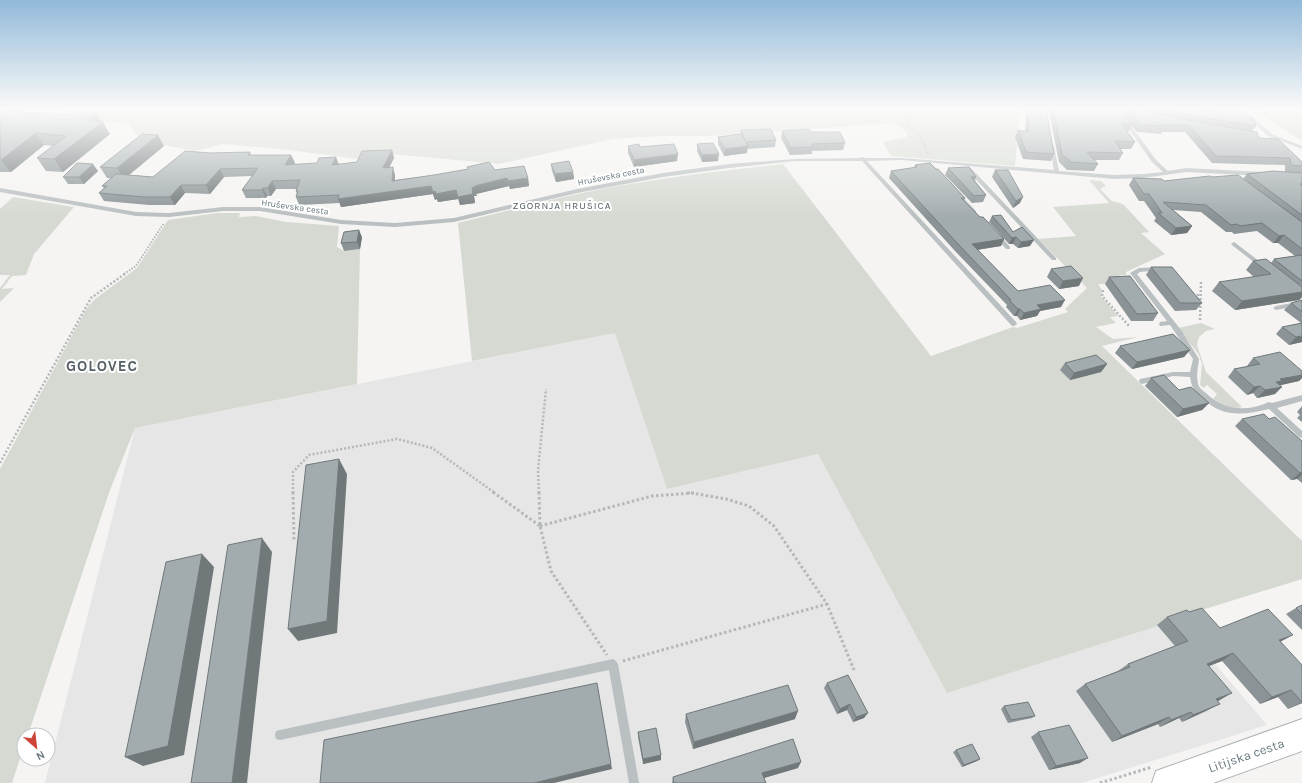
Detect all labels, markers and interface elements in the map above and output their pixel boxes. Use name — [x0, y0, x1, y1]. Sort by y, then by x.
street label: Hruševska cesta — [577, 165, 645, 187]
street label: Hruševska cesta — [261, 197, 329, 217]
district label: ZGORNJA HRUŠICA — [513, 199, 612, 212]
district label: GOLOVEC — [66, 357, 138, 375]
north arrow — [16, 727, 56, 767]
street label: Litijska cesta — [1206, 735, 1286, 775]
text: N — [34, 748, 47, 763]

